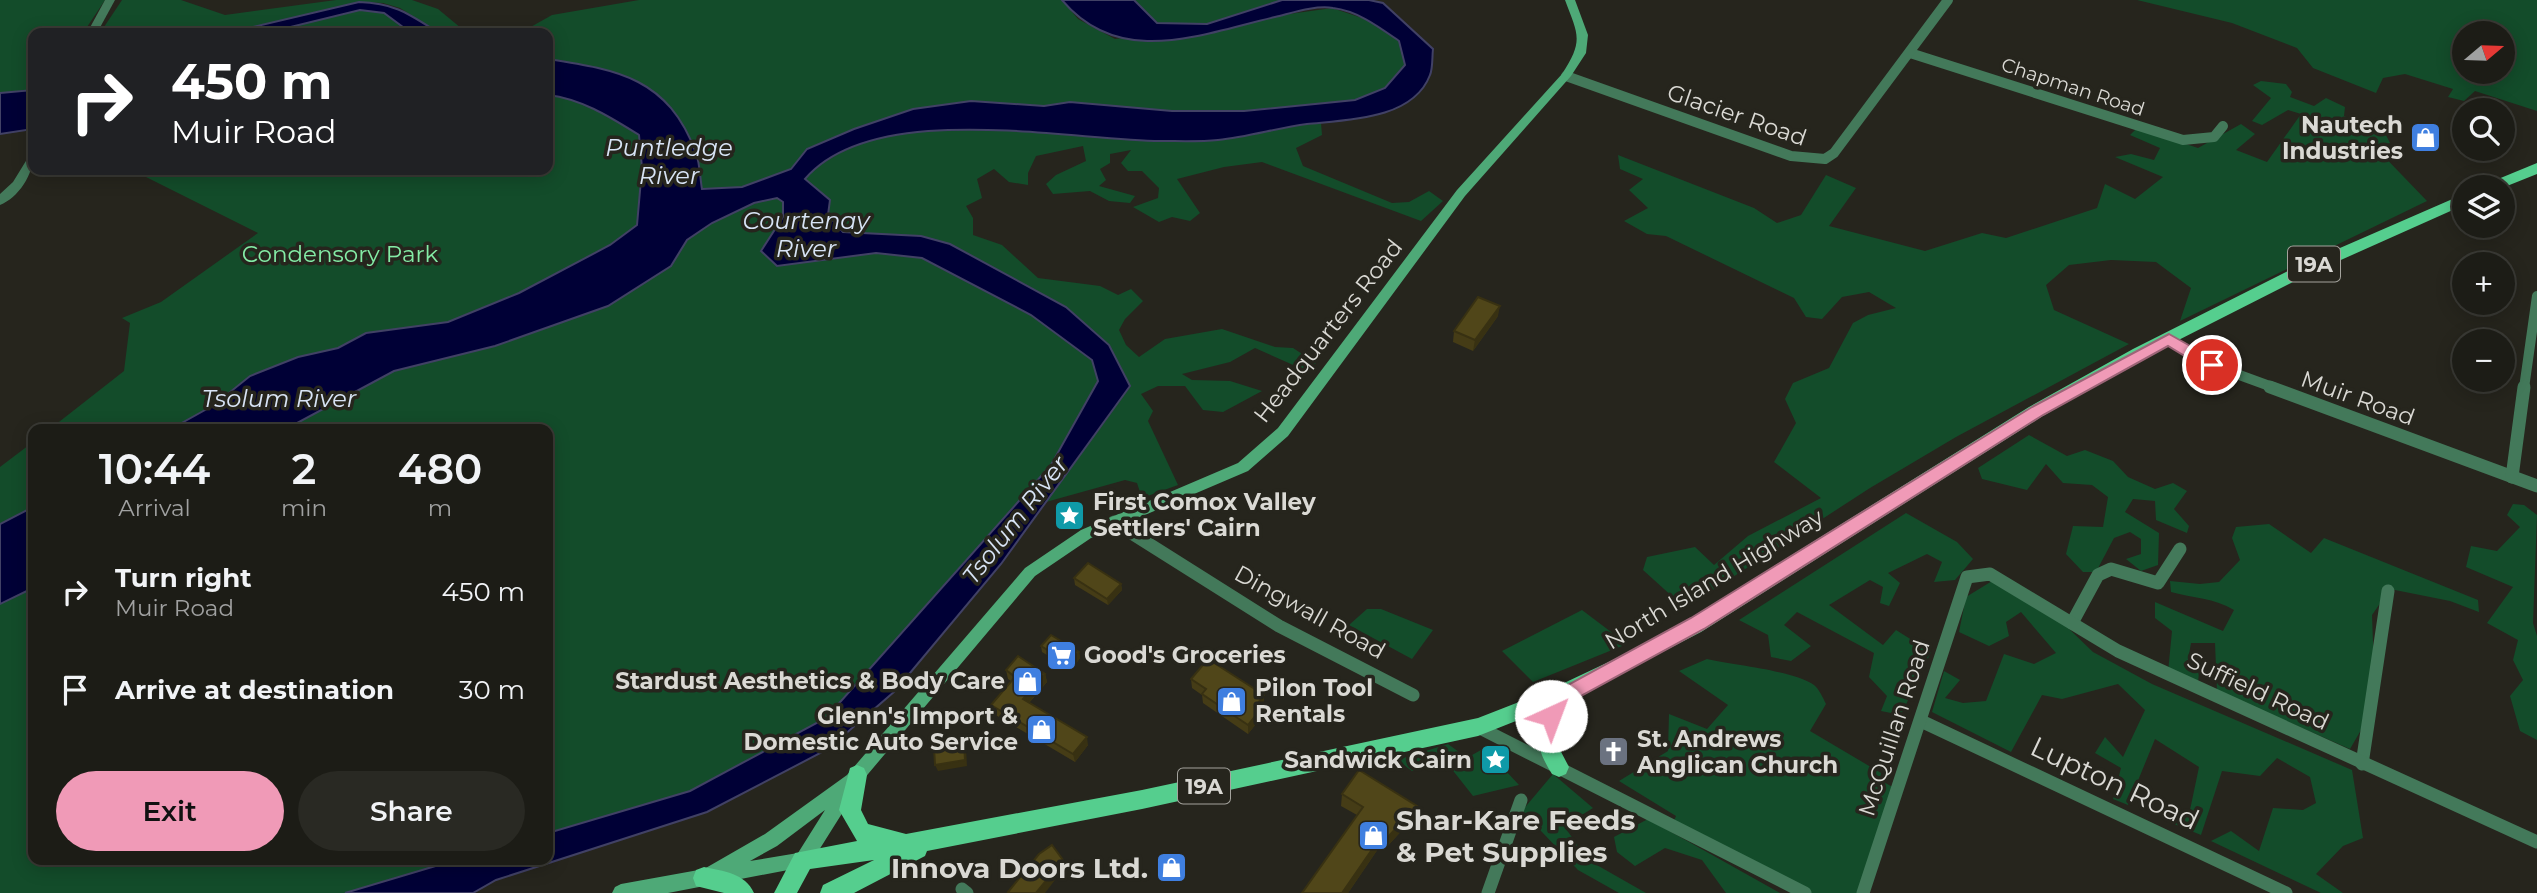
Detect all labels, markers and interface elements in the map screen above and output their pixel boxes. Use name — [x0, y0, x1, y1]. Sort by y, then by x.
north arrow — [2452, 21, 2515, 84]
map controls — [2452, 21, 2515, 392]
text: 450 m — [171, 52, 332, 111]
street label: Chapman Road — [1998, 53, 2148, 121]
icon: right — [56, 56, 147, 147]
street label: Glacier Road — [1664, 78, 1810, 152]
button: search — [2452, 98, 2515, 161]
place label: Nautech Industries — [2282, 111, 2403, 165]
text: Muir Road — [171, 112, 337, 151]
shop icon: Nautech Industries — [2409, 121, 2443, 155]
water label: Puntledge River — [605, 133, 733, 190]
button: layers — [2452, 175, 2515, 238]
water label: Courtenay River — [742, 206, 872, 263]
street label: Headquarters Road — [1248, 234, 1408, 428]
park label: Condensory Park — [242, 240, 439, 268]
road number: 19A — [2288, 246, 2340, 282]
button: + — [2452, 252, 2515, 315]
button: − — [2452, 329, 2515, 392]
pin — [2182, 335, 2242, 395]
icon: arrive — [2193, 346, 2231, 384]
street label: Muir Road — [2297, 364, 2419, 432]
water label: Tsolum River — [202, 384, 358, 413]
text: 10:44 — [99, 443, 210, 495]
text: 2 — [292, 443, 316, 495]
text: 480 — [398, 443, 482, 495]
water label: Tsolum River — [956, 449, 1075, 590]
place label: First Comox Valley Settlers' Cairn — [1093, 488, 1316, 542]
text: Arrival — [118, 494, 191, 522]
text: min — [281, 494, 327, 522]
text: m — [428, 494, 452, 522]
place icon: First Comox Valley Settlers' Cairn — [1053, 498, 1087, 532]
street label: North Island Highway — [1600, 502, 1829, 655]
street label: Dingwall Road — [1230, 559, 1390, 665]
text: Turn right — [115, 562, 251, 594]
icon: right — [56, 573, 94, 611]
text: 450 m — [442, 576, 525, 608]
text: Muir Road — [115, 594, 234, 622]
street label: McQuillan Road — [1852, 636, 1936, 820]
supermarket icon: Good's Groceries — [1044, 638, 1078, 672]
place label: Good's Groceries — [1084, 641, 1286, 669]
street label: Suffield Road — [2183, 646, 2333, 736]
shop icon: Stardust Aesthetics & Body Care — [1011, 664, 1045, 698]
place label: Stardust Aesthetics & Body Care — [615, 667, 1005, 695]
icon: arrive — [56, 671, 94, 709]
text: Arrive at destination — [115, 674, 394, 706]
text: 30 m — [459, 674, 525, 706]
place label: Pilon Tool Rentals — [1255, 674, 1373, 728]
position arrow — [1514, 679, 1588, 753]
shop icon: Pilon Tool Rentals — [1215, 684, 1249, 718]
place label: Glenn's Import & Domestic Auto Service — [744, 702, 1018, 756]
shop icon: Glenn's Import & Domestic Auto Service — [1024, 712, 1058, 746]
place label: St. Andrews Anglican Church — [1636, 725, 1838, 779]
street label: Lupton Road — [2025, 729, 2205, 837]
church icon: St. Andrews Anglican Church — [1597, 735, 1631, 769]
place icon: Sandwick Cairn — [1478, 743, 1512, 777]
place label: Sandwick Cairn — [1284, 746, 1472, 774]
road number: 19A — [1178, 768, 1230, 804]
button: Exit — [56, 771, 284, 851]
button: Share — [298, 771, 525, 851]
place label: Shar-Kare Feeds & Pet Supplies — [1396, 803, 1635, 869]
shop icon: Shar-Kare Feeds & Pet Supplies — [1356, 819, 1390, 853]
place label: Innova Doors Ltd. — [891, 851, 1148, 885]
shop icon: Innova Doors Ltd. — [1154, 851, 1188, 885]

